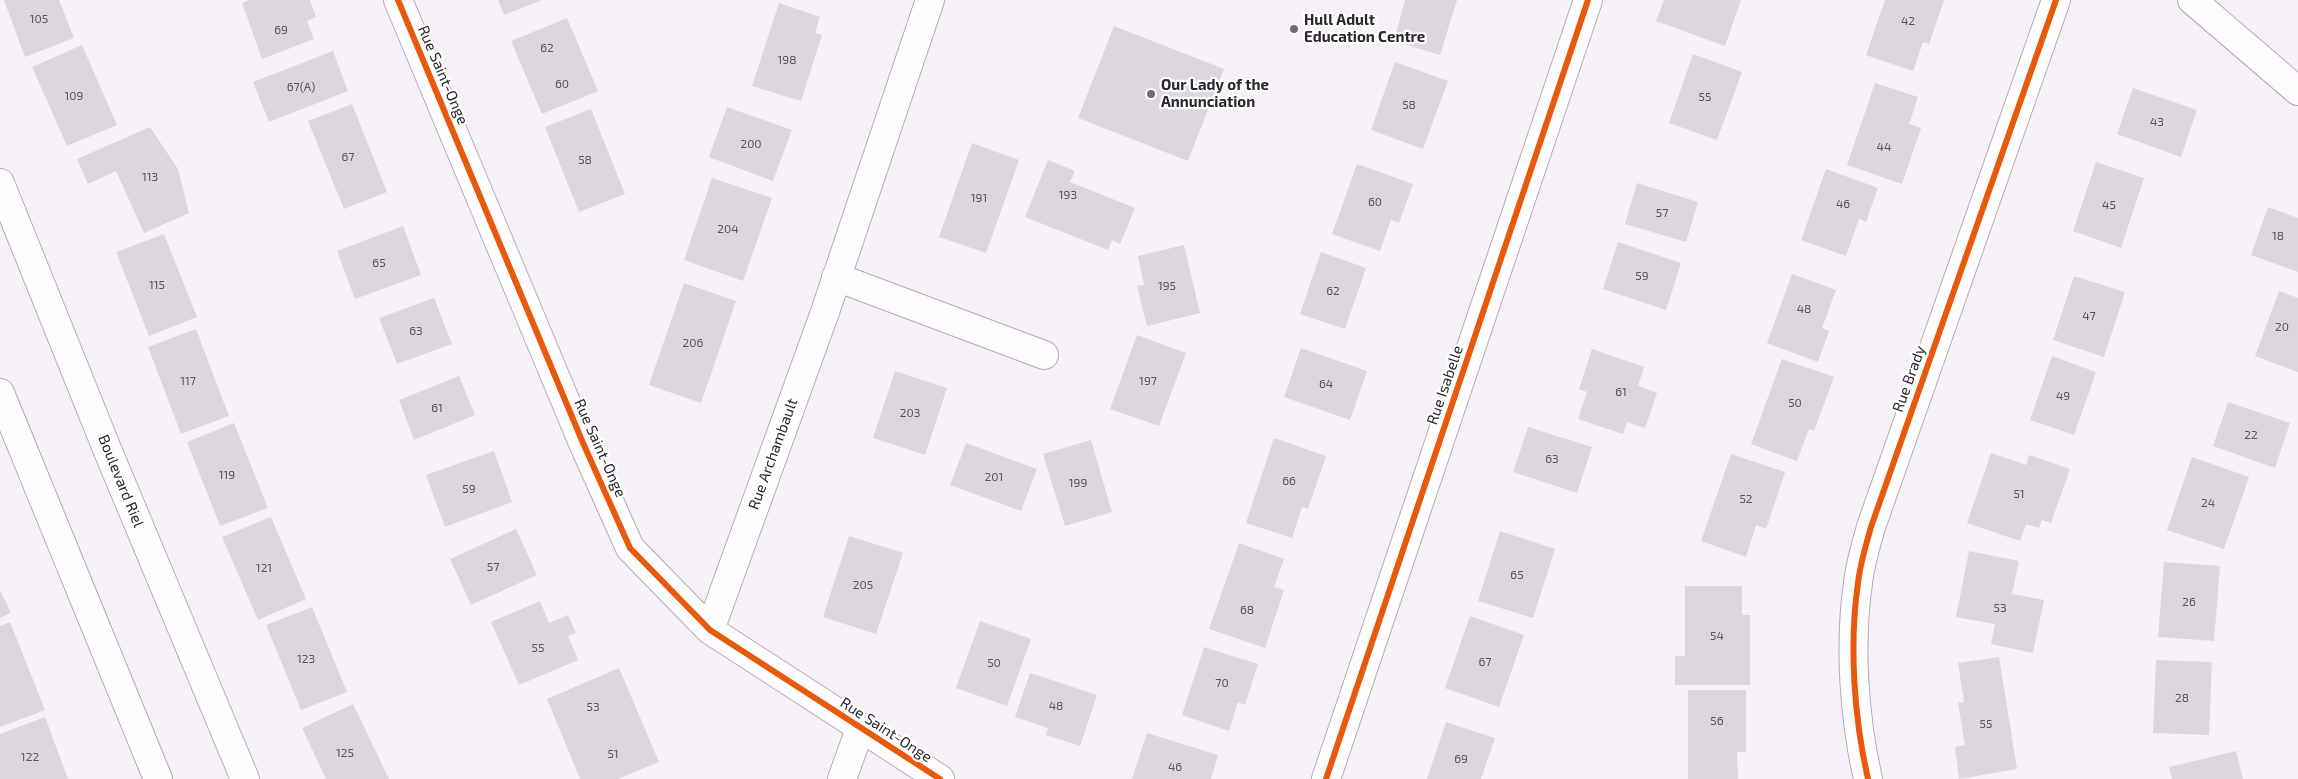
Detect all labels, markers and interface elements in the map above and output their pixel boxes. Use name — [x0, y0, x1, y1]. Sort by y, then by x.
place label: Hull Adult Education Centre — [1304, 11, 1425, 46]
house number: 105 — [30, 12, 48, 26]
house number: 42 — [1901, 14, 1915, 28]
house number: 69 — [274, 23, 288, 37]
street label: Rue Saint-Onge — [414, 23, 472, 127]
marker: Hull Adult Education Centre — [1288, 23, 1300, 35]
house number: 62 — [540, 41, 554, 55]
house number: 198 — [778, 53, 796, 67]
place label: Our Lady of the Annunciation — [1161, 76, 1269, 111]
house number: 60 — [555, 77, 569, 91]
house number: 67(A) — [287, 80, 315, 94]
marker: Our Lady of the Annunciation — [1145, 88, 1157, 100]
house number: 109 — [65, 89, 83, 103]
house number: 55 — [1699, 90, 1711, 104]
house number: 58 — [1402, 98, 1416, 112]
house number: 43 — [2150, 115, 2164, 129]
house number: 200 — [740, 137, 762, 151]
house number: 44 — [1877, 140, 1891, 154]
house number: 67 — [341, 150, 355, 164]
house number: 58 — [578, 153, 592, 167]
house number: 113 — [142, 170, 158, 184]
house number: 193 — [1059, 188, 1077, 202]
house number: 191 — [971, 191, 987, 205]
house number: 60 — [1368, 195, 1382, 209]
house number: 46 — [1836, 197, 1850, 211]
house number: 45 — [2102, 198, 2116, 212]
house number: 57 — [1656, 206, 1668, 220]
house number: 204 — [717, 222, 739, 236]
house number: 18 — [2272, 229, 2284, 243]
house number: 65 — [372, 256, 386, 270]
house number: 59 — [1635, 269, 1649, 283]
house number: 115 — [149, 278, 165, 292]
house number: 195 — [1158, 279, 1176, 293]
house number: 62 — [1326, 284, 1340, 298]
house number: 48 — [1797, 302, 1811, 316]
house number: 47 — [2082, 309, 2096, 323]
house number: 20 — [2275, 320, 2289, 334]
house number: 63 — [409, 324, 423, 338]
house number: 206 — [683, 336, 703, 350]
street label: Rue Isabelle — [1423, 343, 1467, 427]
street label: Rue Brady — [1889, 343, 1929, 415]
house number: 117 — [180, 374, 196, 388]
house number: 197 — [1139, 374, 1157, 388]
house number: 64 — [1319, 377, 1333, 391]
house number: 61 — [1615, 385, 1627, 399]
house number: 49 — [2056, 389, 2070, 403]
street label: Rue Saint-Onge — [570, 396, 630, 500]
street label: Rue Archambault — [745, 396, 801, 512]
house number: 50 — [1788, 396, 1802, 410]
house number: 61 — [431, 401, 443, 415]
house number: 203 — [900, 406, 920, 420]
house number: 22 — [2244, 428, 2258, 442]
street label: Boulevard Riel — [94, 432, 148, 530]
house number: 63 — [1545, 452, 1559, 466]
house number: 119 — [219, 468, 235, 482]
house number: 201 — [985, 470, 1003, 484]
house number: 66 — [1282, 474, 1296, 488]
house number: 199 — [1069, 476, 1087, 490]
house number: 59 — [462, 482, 476, 496]
house number: 51 — [2013, 487, 2025, 501]
house number: 52 — [1739, 492, 1753, 506]
house number: 24 — [2201, 496, 2215, 510]
house number: 57 — [487, 560, 499, 574]
house number: 121 — [256, 561, 272, 575]
house number: 65 — [1510, 568, 1524, 582]
house number: 205 — [853, 578, 873, 592]
house number: 26 — [2182, 595, 2196, 609]
house number: 53 — [1993, 601, 2007, 615]
house number: 68 — [1240, 603, 1254, 617]
house number: 54 — [1710, 629, 1724, 643]
house number: 55 — [532, 641, 544, 655]
house number: 123 — [297, 652, 315, 666]
house number: 67 — [1478, 655, 1492, 669]
house number: 50 — [987, 656, 1001, 670]
house number: 70 — [1215, 676, 1229, 690]
house number: 28 — [2175, 691, 2189, 705]
street label: Rue Saint-Onge — [837, 694, 935, 766]
house number: 48 — [1049, 699, 1063, 713]
house number: 53 — [586, 700, 600, 714]
house number: 56 — [1710, 714, 1724, 728]
house number: 55 — [1980, 717, 1992, 731]
house number: 125 — [336, 746, 354, 760]
house number: 51 — [607, 747, 619, 761]
house number: 122 — [21, 750, 39, 764]
house number: 69 — [1454, 752, 1468, 766]
house number: 46 — [1168, 760, 1182, 774]

